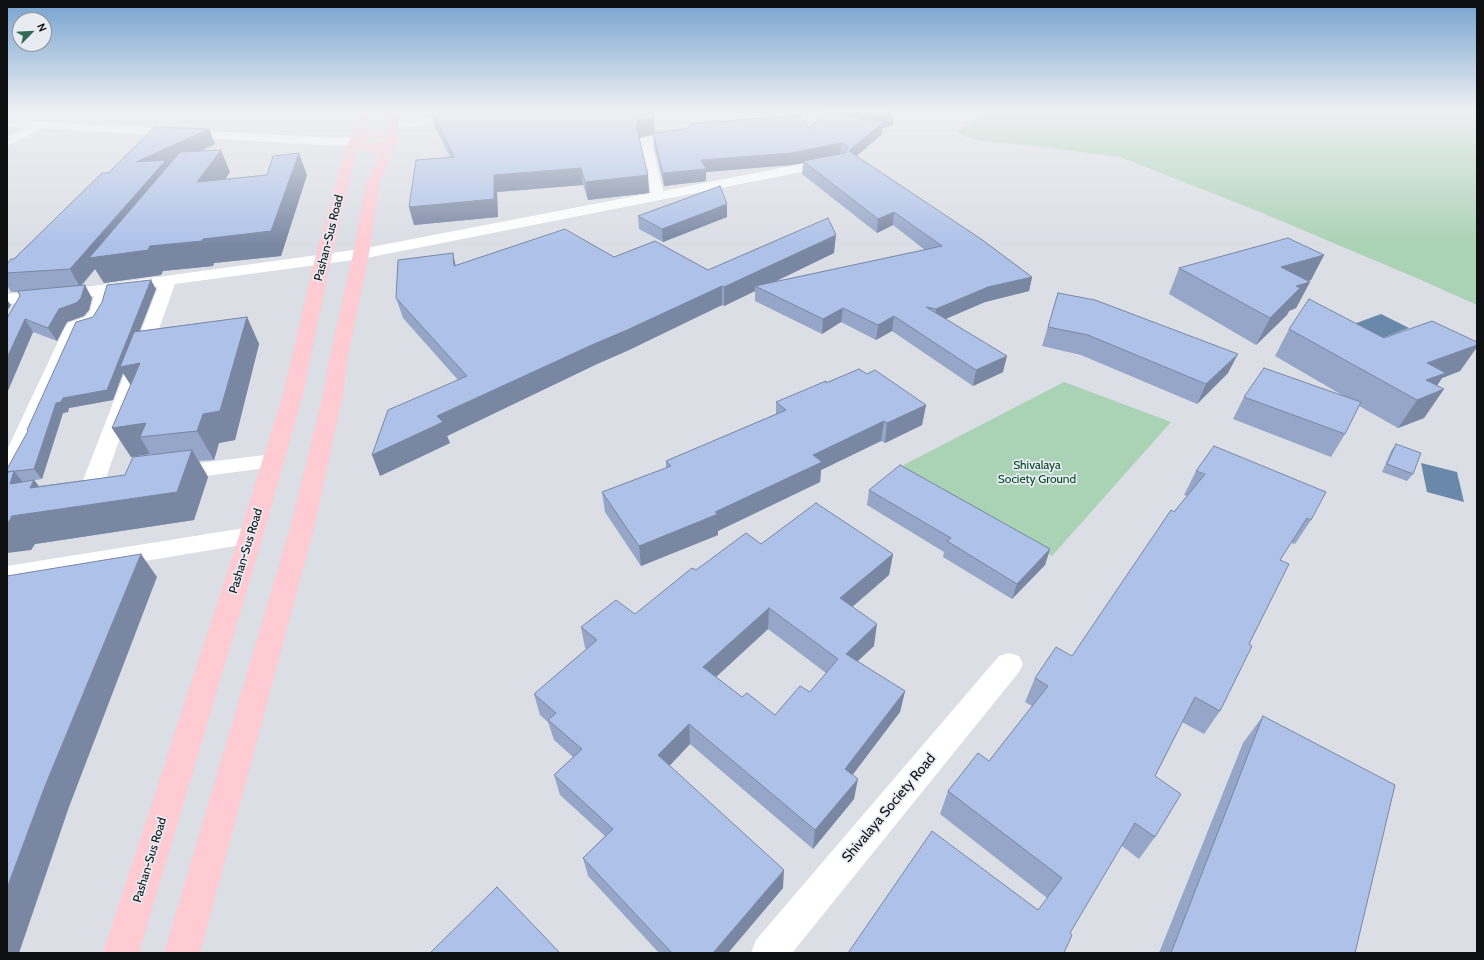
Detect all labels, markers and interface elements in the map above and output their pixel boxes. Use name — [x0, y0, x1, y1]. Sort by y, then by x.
north arrow — [12, 12, 52, 52]
text: N — [34, 21, 50, 34]
street label: Pashan-Sus Road — [311, 193, 347, 283]
park label: Shivalaya Society Ground — [998, 458, 1076, 486]
street label: Pashan-Sus Road — [226, 507, 266, 595]
street label: Shivalaya Society Road — [839, 750, 939, 866]
street label: Pashan-Sus Road — [130, 816, 170, 904]

